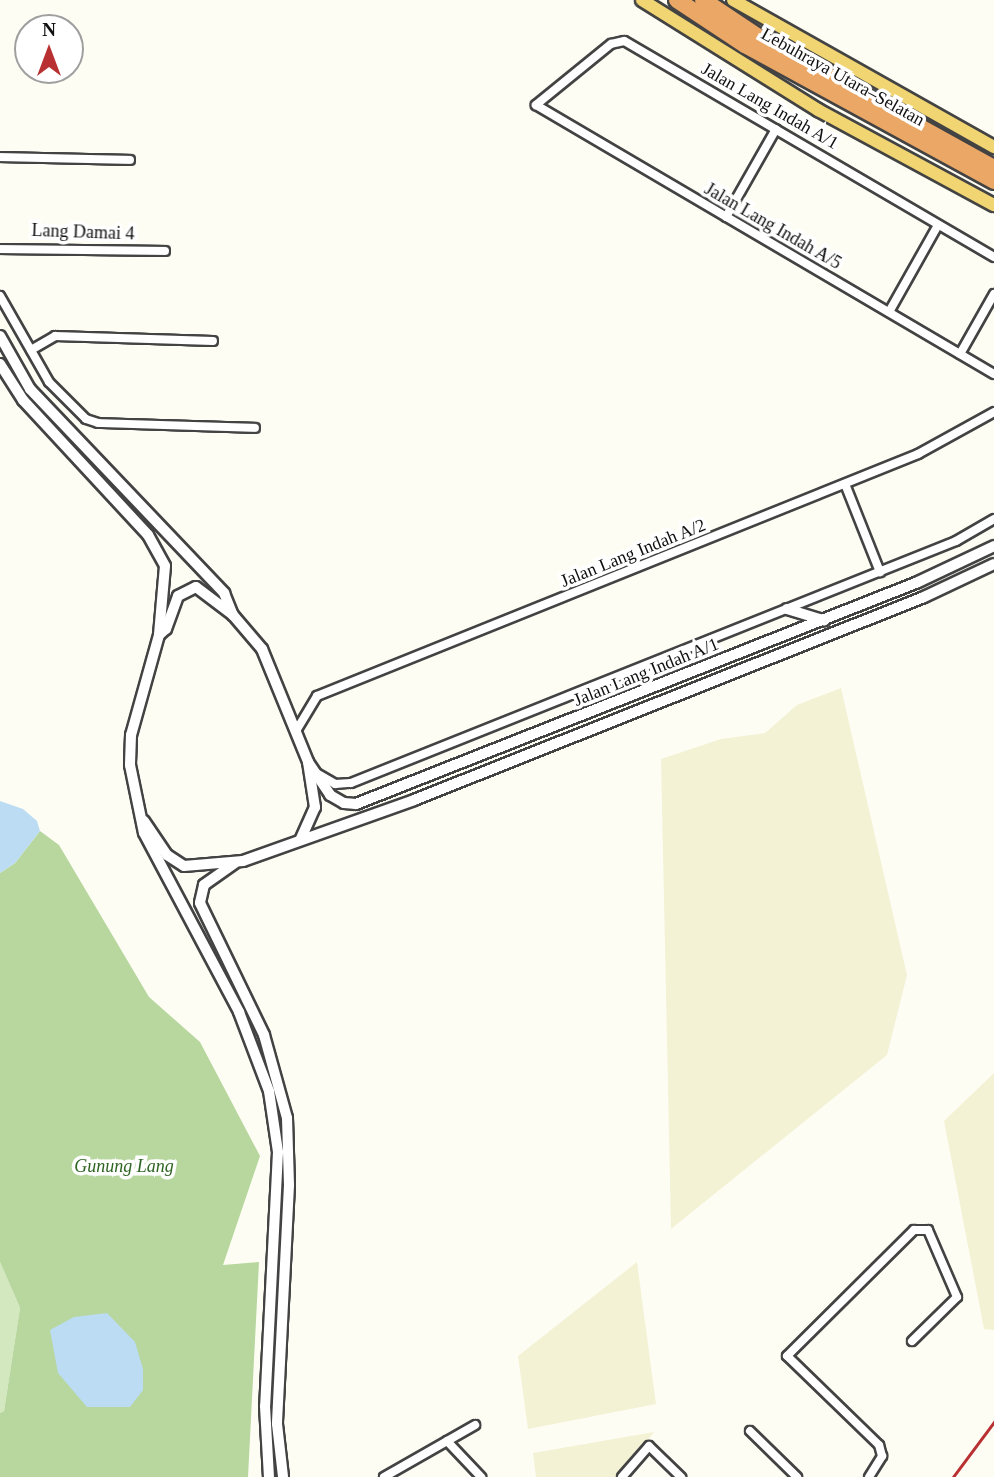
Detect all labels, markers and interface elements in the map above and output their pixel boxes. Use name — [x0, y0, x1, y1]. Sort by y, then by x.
north arrow — [14, 14, 84, 84]
text: N — [42, 19, 56, 40]
street label: Lebuhraya Utara–Selatan — [758, 23, 928, 131]
street label: Jalan Lang Indah A/1 — [697, 58, 843, 154]
street label: Jalan Lang Indah A/5 — [700, 178, 846, 274]
street label: Lang Damai 4 — [31, 219, 135, 245]
street label: Jalan Lang Indah A/2 — [557, 514, 709, 592]
street label: Jalan Lang Indah A/1 — [570, 633, 722, 711]
park label: Gunung Lang — [74, 1155, 174, 1177]

